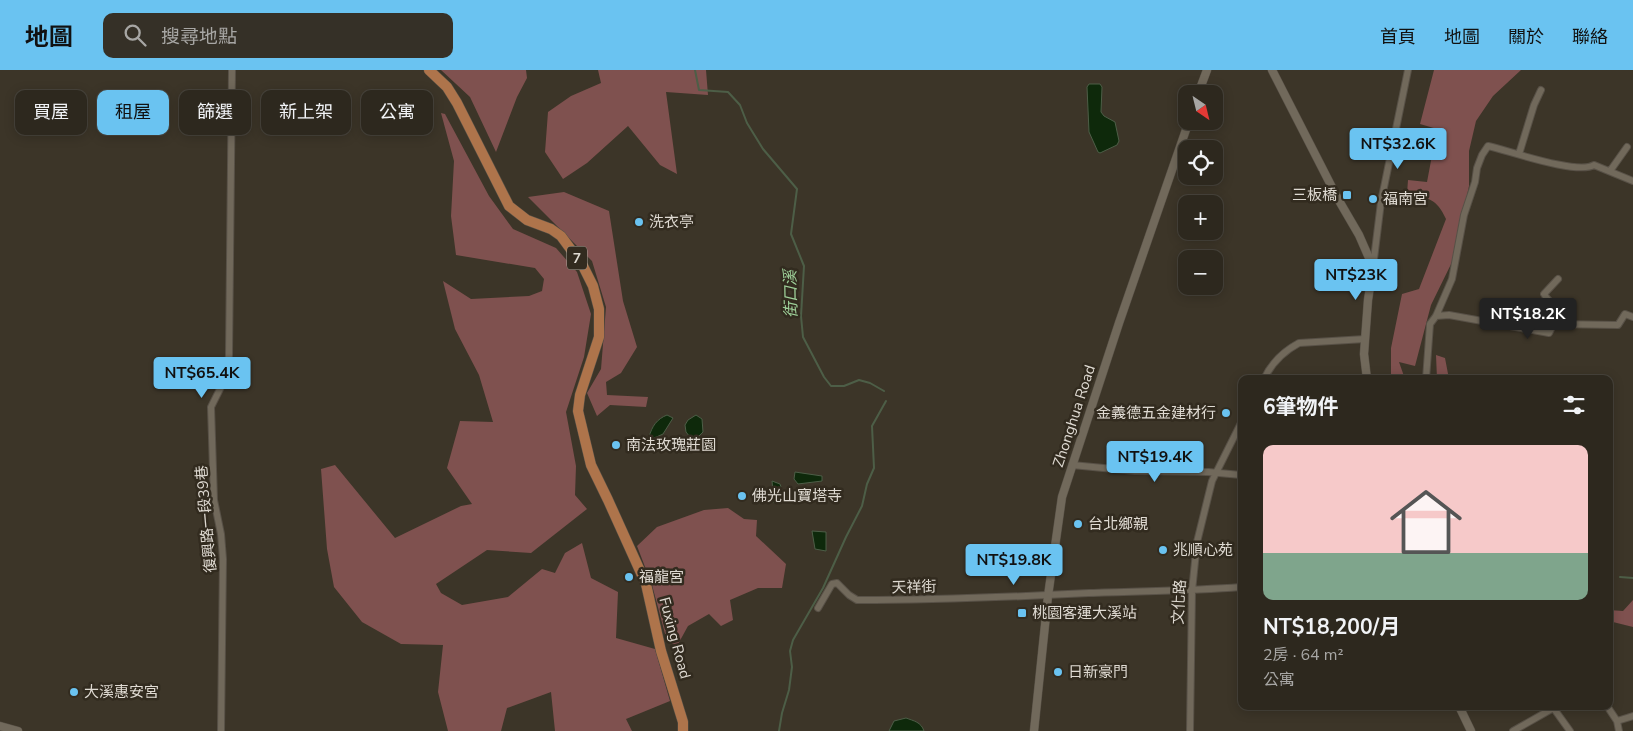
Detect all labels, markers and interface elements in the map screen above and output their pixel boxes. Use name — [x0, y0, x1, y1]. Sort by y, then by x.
search box — [103, 13, 453, 58]
text: 地圖 — [25, 21, 73, 53]
icon: search — [121, 21, 149, 49]
text: 搜尋地點 — [161, 24, 237, 50]
text: 首頁 — [1380, 25, 1416, 49]
text: 地圖 — [1444, 25, 1480, 49]
text: 關於 — [1508, 25, 1544, 49]
text: 聯絡 — [1572, 25, 1608, 49]
north arrow — [1178, 85, 1222, 130]
map controls — [1178, 85, 1223, 295]
chip: 買屋 — [15, 90, 87, 135]
chip: 租屋 — [97, 90, 169, 135]
chip: 篩選 — [179, 90, 251, 135]
chip: 新上架 — [261, 90, 351, 135]
chip: 公寓 — [361, 90, 433, 135]
pin: NT$32.6K — [1346, 128, 1450, 170]
text: NT$32.6K — [1361, 133, 1435, 155]
button: locate — [1178, 140, 1223, 185]
place label: 三板橋 — [1292, 185, 1337, 205]
marker: 三板橋 — [1341, 189, 1353, 201]
place label: 福南宮 — [1383, 189, 1428, 209]
marker: 福南宮 — [1367, 193, 1379, 205]
button: + — [1178, 195, 1223, 240]
place label: 洗衣亭 — [649, 212, 694, 232]
marker: 洗衣亭 — [633, 216, 645, 228]
road number: 7 — [567, 247, 587, 270]
button: − — [1178, 250, 1223, 295]
pin: NT$23K — [1315, 258, 1397, 301]
text: NT$23K — [1325, 264, 1387, 286]
water label: 街口溪 — [780, 268, 802, 318]
pin: NT$18.2K — [1476, 298, 1580, 340]
text: NT$18.2K — [1491, 303, 1565, 325]
pin: NT$65.4K — [150, 356, 254, 399]
text: NT$65.4K — [165, 362, 239, 384]
street label: Zhonghua Road — [1048, 362, 1100, 470]
icon: filters — [1560, 391, 1588, 419]
text: 6筆物件 — [1263, 393, 1339, 421]
place label: 金義德五金建材行 — [1096, 403, 1216, 423]
marker: 金義德五金建材行 — [1220, 407, 1232, 419]
place label: 南法玫瑰莊園 — [626, 435, 716, 455]
marker: 南法玫瑰莊園 — [610, 439, 622, 451]
pin: NT$19.4K — [1103, 440, 1207, 483]
text: NT$19.4K — [1118, 446, 1192, 468]
street label: 復興路一段39巷 — [191, 464, 221, 574]
icon: home — [1381, 477, 1471, 567]
place label: 佛光山寶塔寺 — [752, 486, 842, 506]
marker: 佛光山寶塔寺 — [736, 490, 748, 502]
place label: 台北鄉親 — [1088, 514, 1148, 534]
marker: 台北鄉親 — [1072, 518, 1084, 530]
place label: 兆順心苑 — [1173, 540, 1233, 560]
pin: NT$19.8K — [962, 544, 1066, 586]
marker: 兆順心苑 — [1157, 544, 1169, 556]
text: NT$19.8K — [977, 549, 1051, 571]
place label: 福龍宮 — [639, 567, 684, 587]
marker: 福龍宮 — [623, 571, 635, 583]
street label: 天祥街 — [891, 577, 937, 597]
street label: 文化路 — [1168, 579, 1190, 625]
street label: Fuxing Road — [654, 595, 696, 681]
place label: 桃園客運大溪站 — [1032, 603, 1137, 623]
marker: 桃園客運大溪站 — [1016, 607, 1028, 619]
text: NT$18,200/月 — [1263, 613, 1400, 641]
text: 2房 · 64 m² — [1263, 644, 1344, 666]
place label: 日新豪門 — [1068, 662, 1128, 682]
marker: 日新豪門 — [1052, 666, 1064, 678]
text: 公寓 — [1263, 669, 1295, 691]
place label: 大溪惠安宮 — [84, 682, 159, 702]
marker: 大溪惠安宮 — [68, 686, 80, 698]

